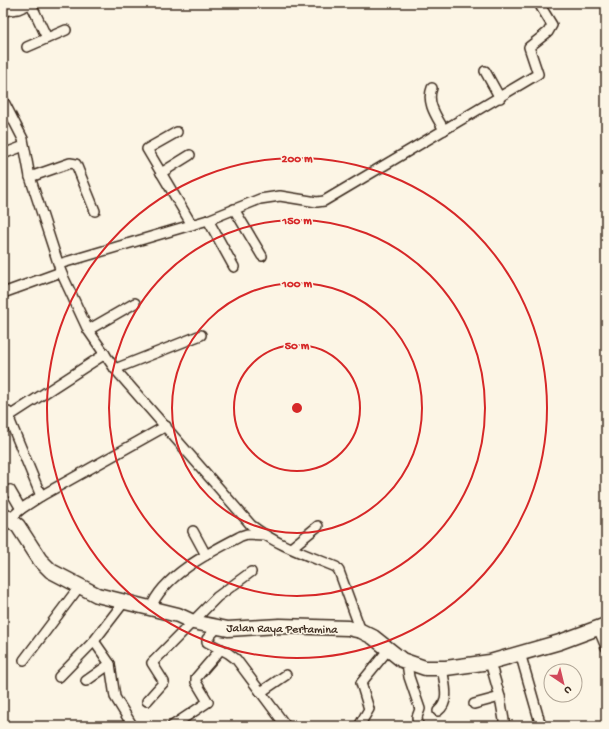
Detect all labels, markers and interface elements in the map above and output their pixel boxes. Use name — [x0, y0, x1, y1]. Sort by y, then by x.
text: 200 m — [282, 153, 313, 167]
text: 150 m — [281, 215, 312, 229]
text: 100 m — [281, 278, 312, 292]
text: 50 m — [285, 340, 310, 354]
centre of rings — [290, 401, 304, 415]
street label: Jalan Raya Pertamina — [226, 622, 338, 638]
north arrow — [543, 663, 583, 703]
text: U — [561, 683, 574, 697]

